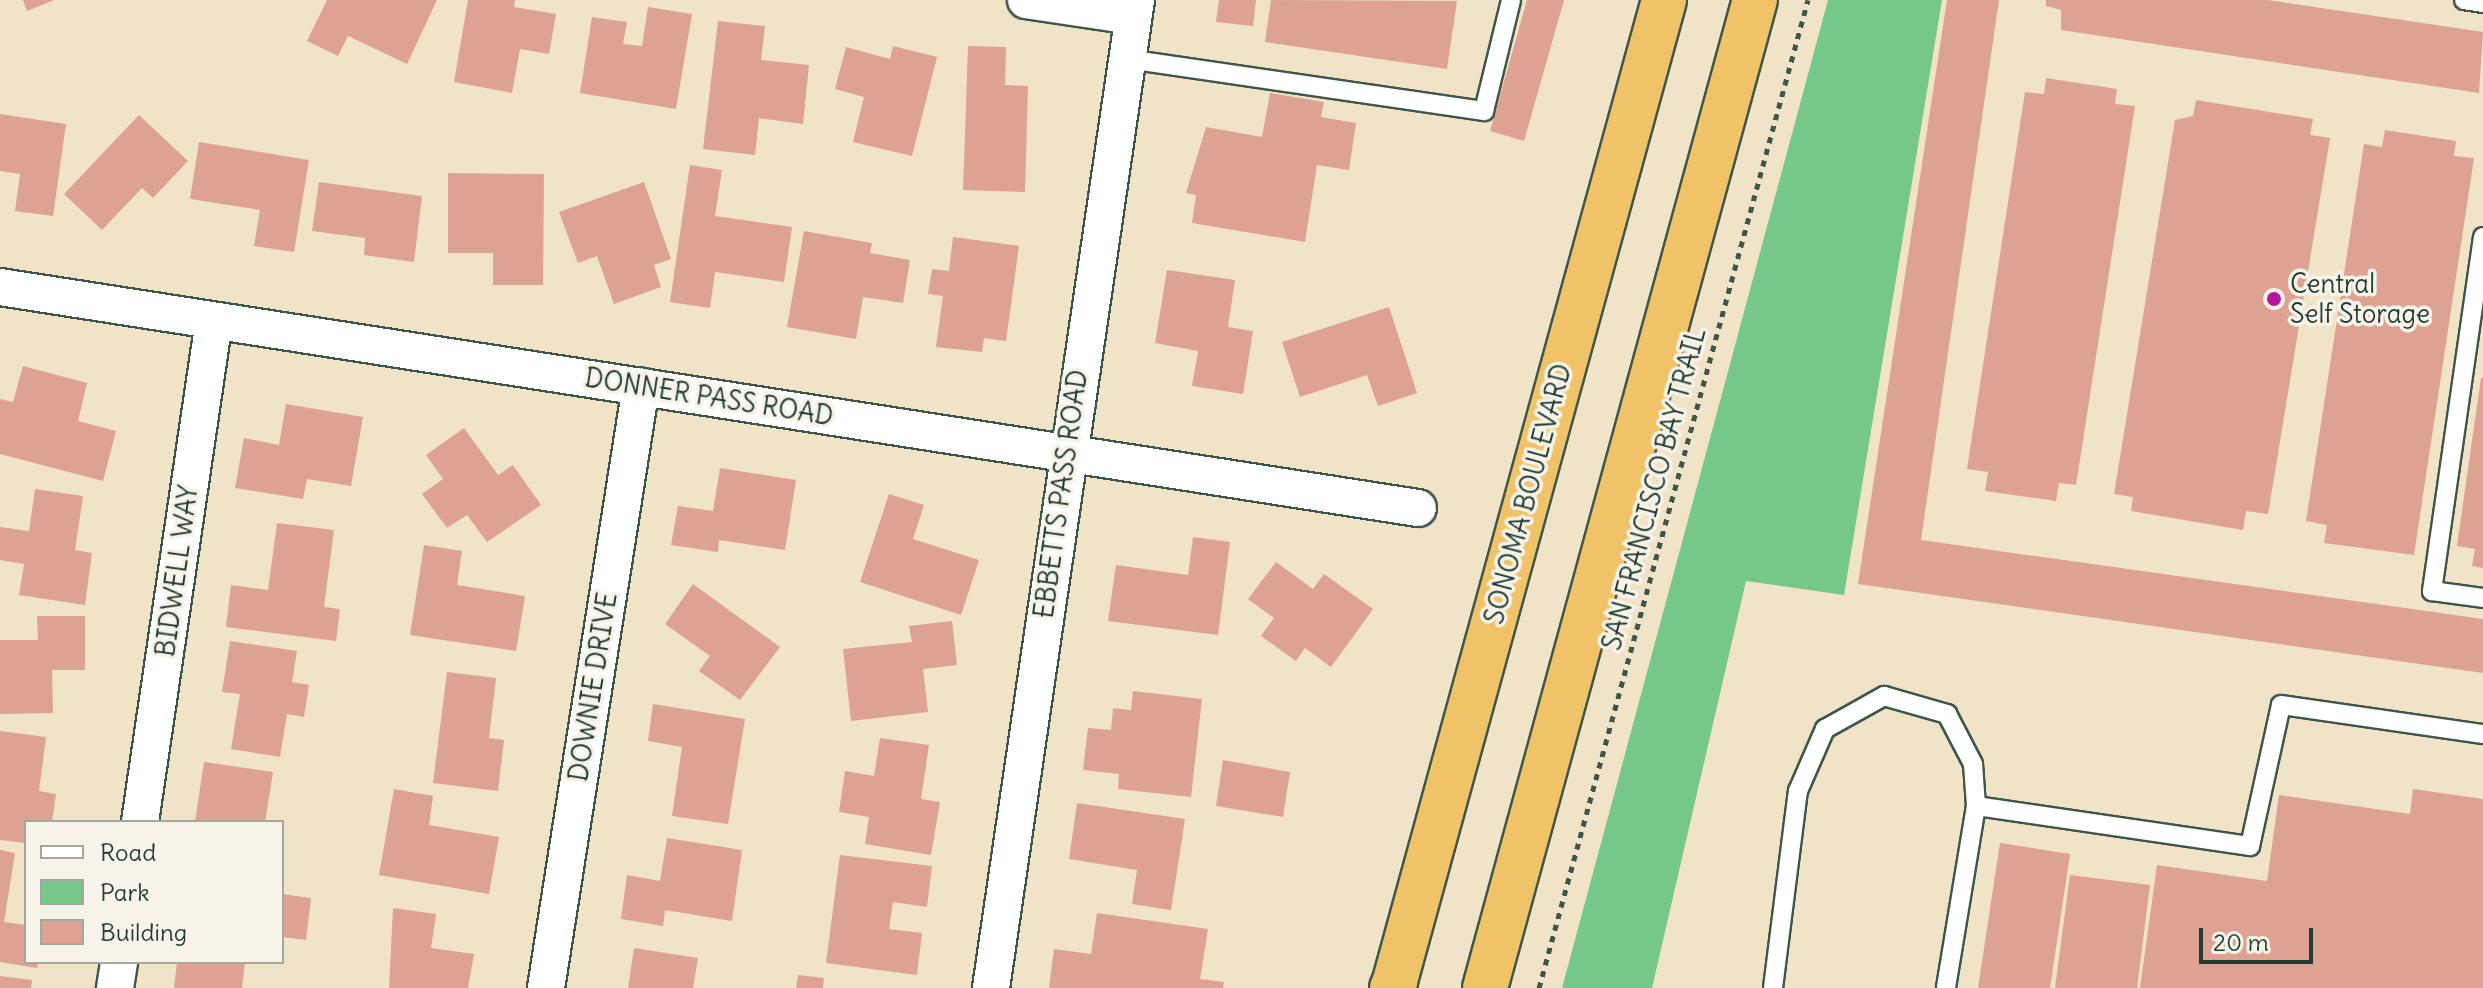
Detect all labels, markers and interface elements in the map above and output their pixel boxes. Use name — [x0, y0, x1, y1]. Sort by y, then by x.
place label: Central Self Storage — [2290, 268, 2430, 330]
marker: Central Self Storage — [2265, 290, 2283, 308]
street label: SAN FRANCISCO BAY TRAIL — [1596, 324, 1712, 654]
street label: SONOMA BOULEVARD — [1478, 360, 1578, 628]
street label: DONNER PASS ROAD — [583, 362, 835, 432]
street label: EBBETTS PASS ROAD — [1028, 368, 1094, 620]
street label: BIDWELL WAY — [150, 483, 204, 659]
street label: DOWNIE DRIVE — [563, 590, 623, 784]
legend — [24, 820, 284, 964]
text: Road — [100, 837, 156, 867]
text: Park — [100, 877, 150, 907]
scale bar — [2203, 912, 2317, 962]
text: Building — [100, 917, 187, 947]
text: 20 m — [2213, 927, 2269, 957]

